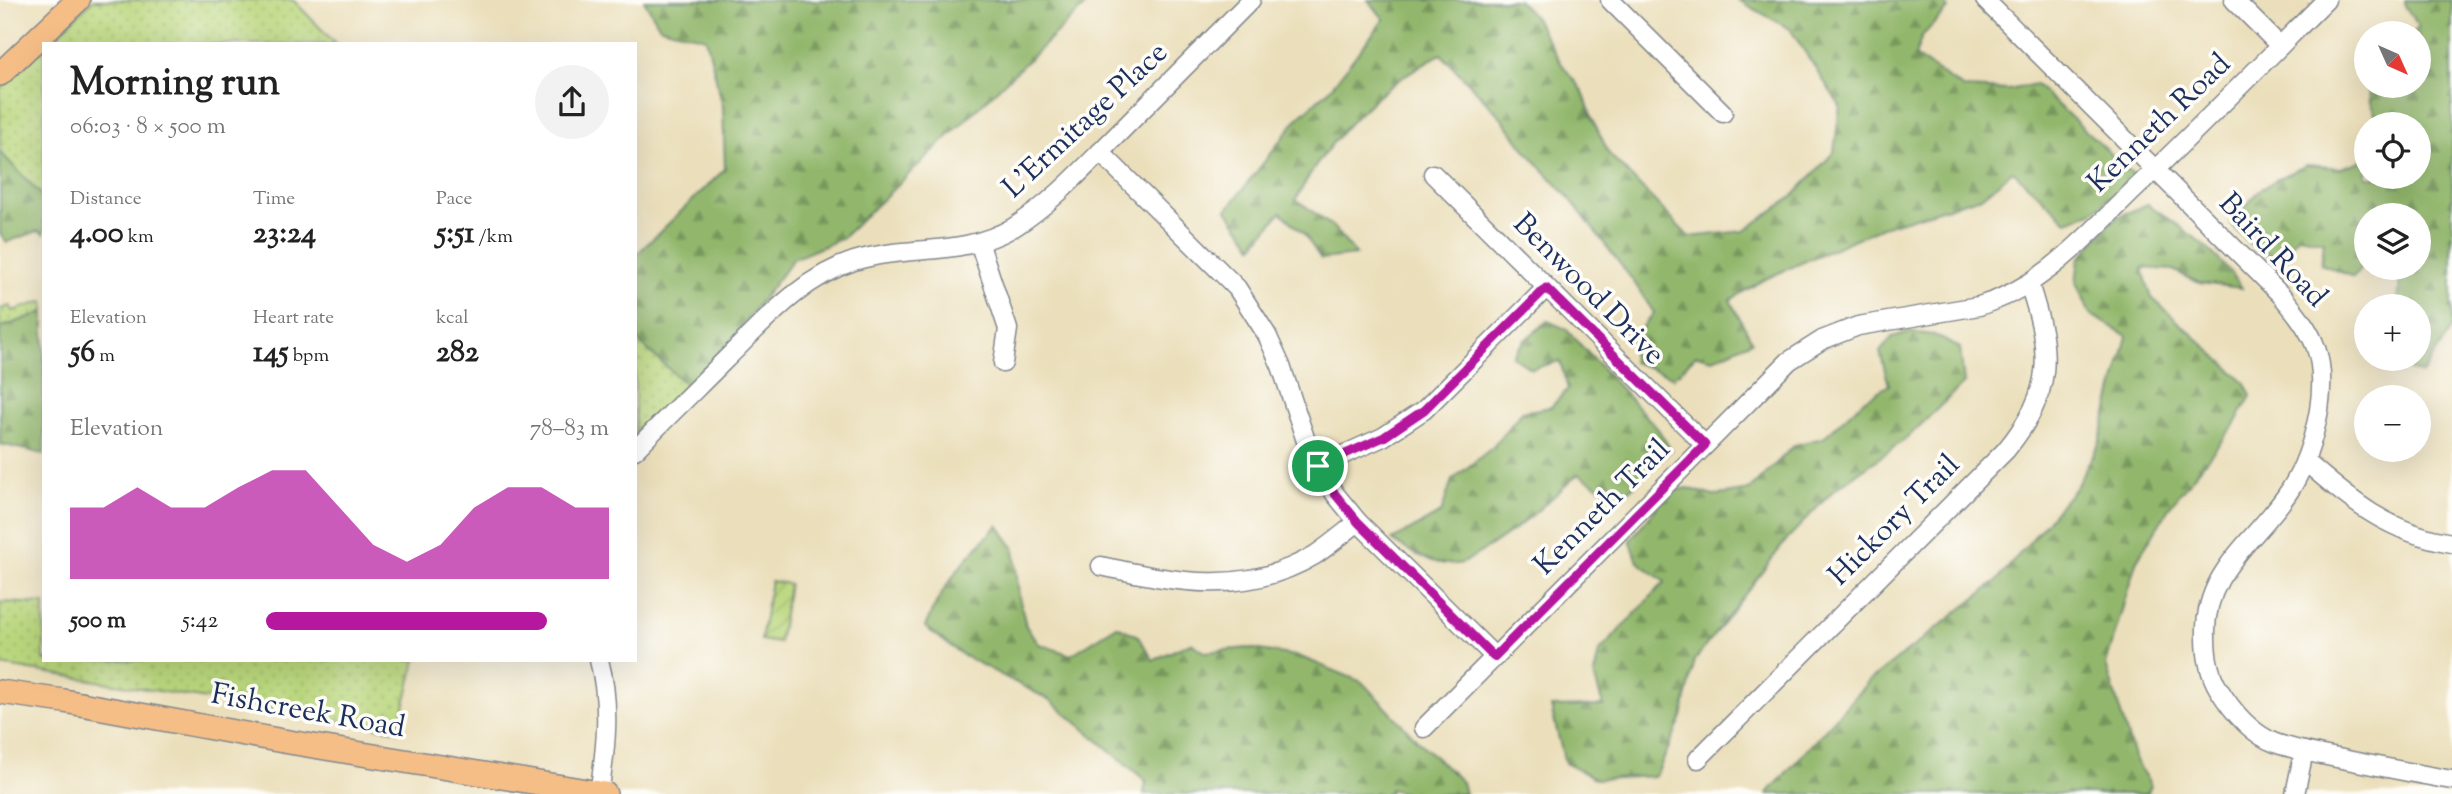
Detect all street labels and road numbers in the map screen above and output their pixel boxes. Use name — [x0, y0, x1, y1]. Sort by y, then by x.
street label: L'Ermitage Place — [994, 33, 1178, 209]
street label: Kenneth Road — [2078, 44, 2242, 204]
street label: Baird Road — [2207, 184, 2337, 318]
street label: Benwood Drive — [1502, 204, 1674, 376]
street label: Kenneth Trail — [1525, 430, 1681, 586]
street label: Hickory Trail — [1819, 445, 1971, 597]
street label: Fishcreek Road — [207, 674, 409, 750]

